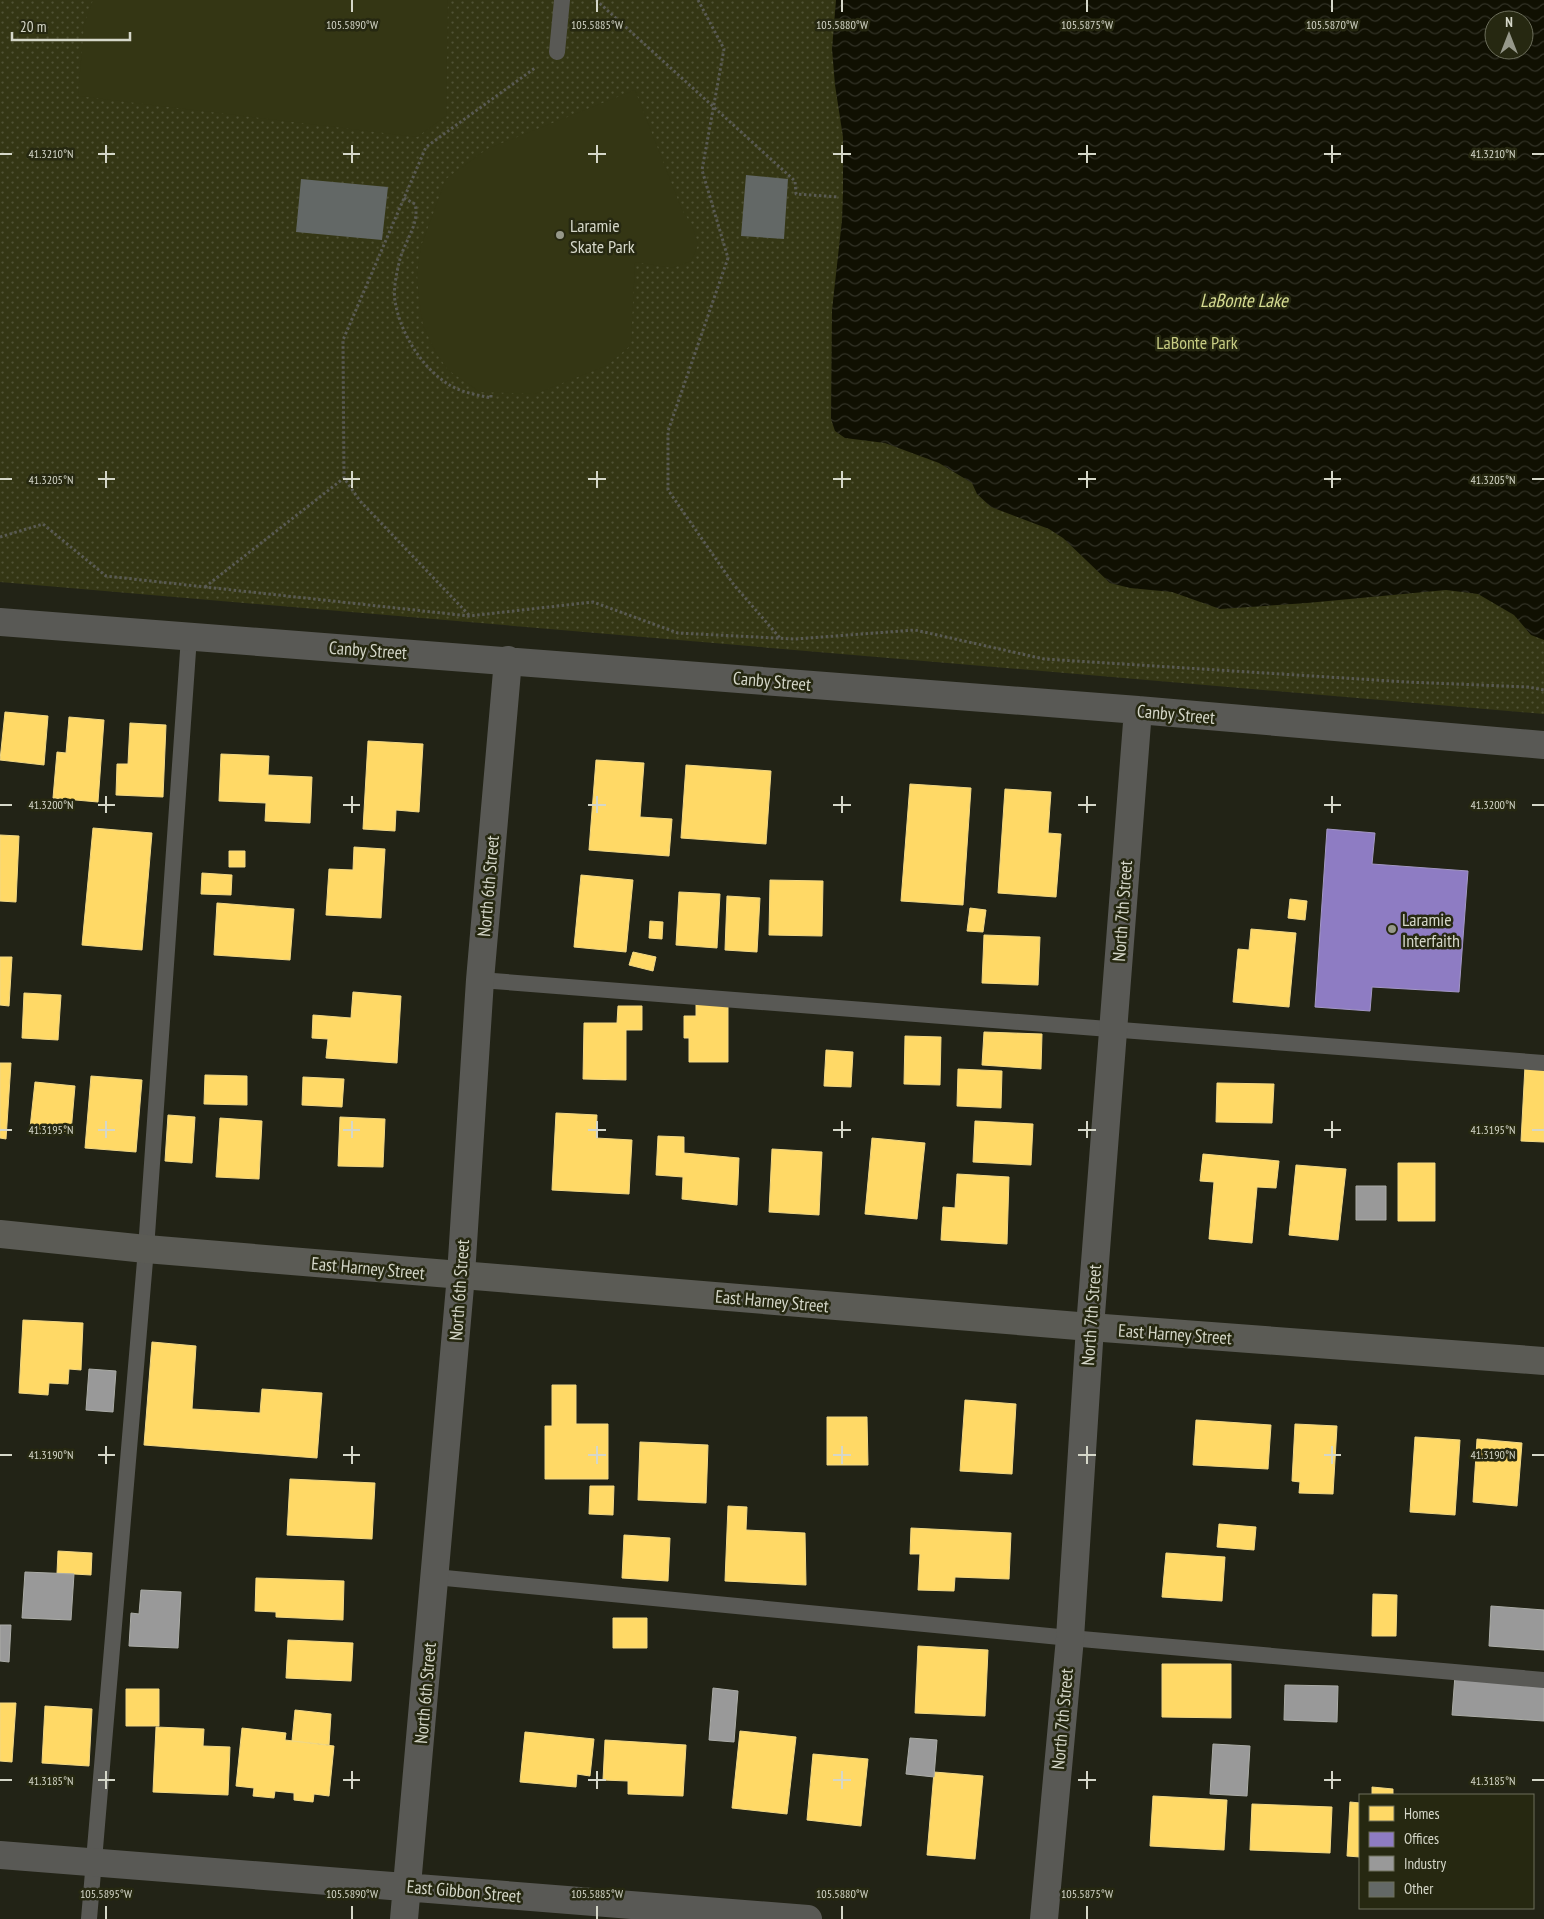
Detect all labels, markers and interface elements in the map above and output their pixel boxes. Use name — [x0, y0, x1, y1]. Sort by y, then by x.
scale bar — [12, 10, 130, 42]
north arrow — [1484, 10, 1534, 60]
text: N — [1505, 13, 1513, 31]
text: 20 m — [20, 17, 46, 36]
text: 105.5890°W — [326, 17, 378, 32]
text: 105.5885°W — [571, 17, 623, 32]
text: 105.5880°W — [816, 17, 868, 32]
text: 105.5875°W — [1061, 17, 1113, 32]
text: 105.5870°W — [1306, 17, 1358, 32]
text: 41.3210°N — [28, 146, 74, 161]
text: 41.3210°N — [1470, 146, 1516, 161]
place label: Laramie Skate Park — [570, 214, 635, 258]
marker: Laramie Skate Park — [554, 229, 566, 241]
water label: LaBonte Lake — [1200, 288, 1289, 312]
park label: LaBonte Park — [1156, 331, 1238, 354]
text: 41.3205°N — [28, 472, 74, 487]
text: 41.3205°N — [1470, 472, 1516, 487]
street label: Canby Street — [328, 636, 408, 664]
street label: Canby Street — [732, 666, 812, 696]
street label: Canby Street — [1136, 699, 1216, 729]
text: 41.3200°N — [28, 797, 74, 812]
text: 41.3200°N — [1470, 797, 1516, 812]
street label: North 6th Street — [472, 834, 504, 938]
street label: North 7th Street — [1107, 860, 1137, 962]
place label: Laramie Interfaith — [1402, 908, 1460, 952]
marker: Laramie Interfaith — [1386, 923, 1398, 935]
text: 41.3195°N — [28, 1122, 74, 1137]
text: 41.3195°N — [1470, 1122, 1516, 1137]
street label: North 6th Street — [444, 1238, 474, 1341]
street label: East Harney Street — [310, 1252, 426, 1284]
street label: North 7th Street — [1076, 1264, 1106, 1366]
street label: East Harney Street — [714, 1285, 830, 1317]
street label: East Harney Street — [1117, 1319, 1233, 1349]
text: 41.3190°N — [28, 1447, 74, 1462]
text: 41.3190°N — [1470, 1447, 1516, 1462]
street label: North 6th Street — [409, 1641, 441, 1745]
street label: North 7th Street — [1046, 1667, 1078, 1771]
text: 41.3185°N — [28, 1773, 74, 1788]
text: 41.3185°N — [1470, 1773, 1516, 1788]
legend — [1359, 1794, 1534, 1909]
text: Homes — [1404, 1804, 1440, 1823]
text: Offices — [1404, 1829, 1439, 1848]
text: Industry — [1404, 1854, 1446, 1873]
street label: East Gibbon Street — [406, 1875, 522, 1907]
text: Other — [1404, 1879, 1434, 1898]
text: 105.5895°W — [80, 1886, 132, 1901]
text: 105.5890°W — [326, 1886, 378, 1901]
text: 105.5885°W — [571, 1886, 623, 1901]
text: 105.5880°W — [816, 1886, 868, 1901]
text: 105.5875°W — [1061, 1886, 1113, 1901]

